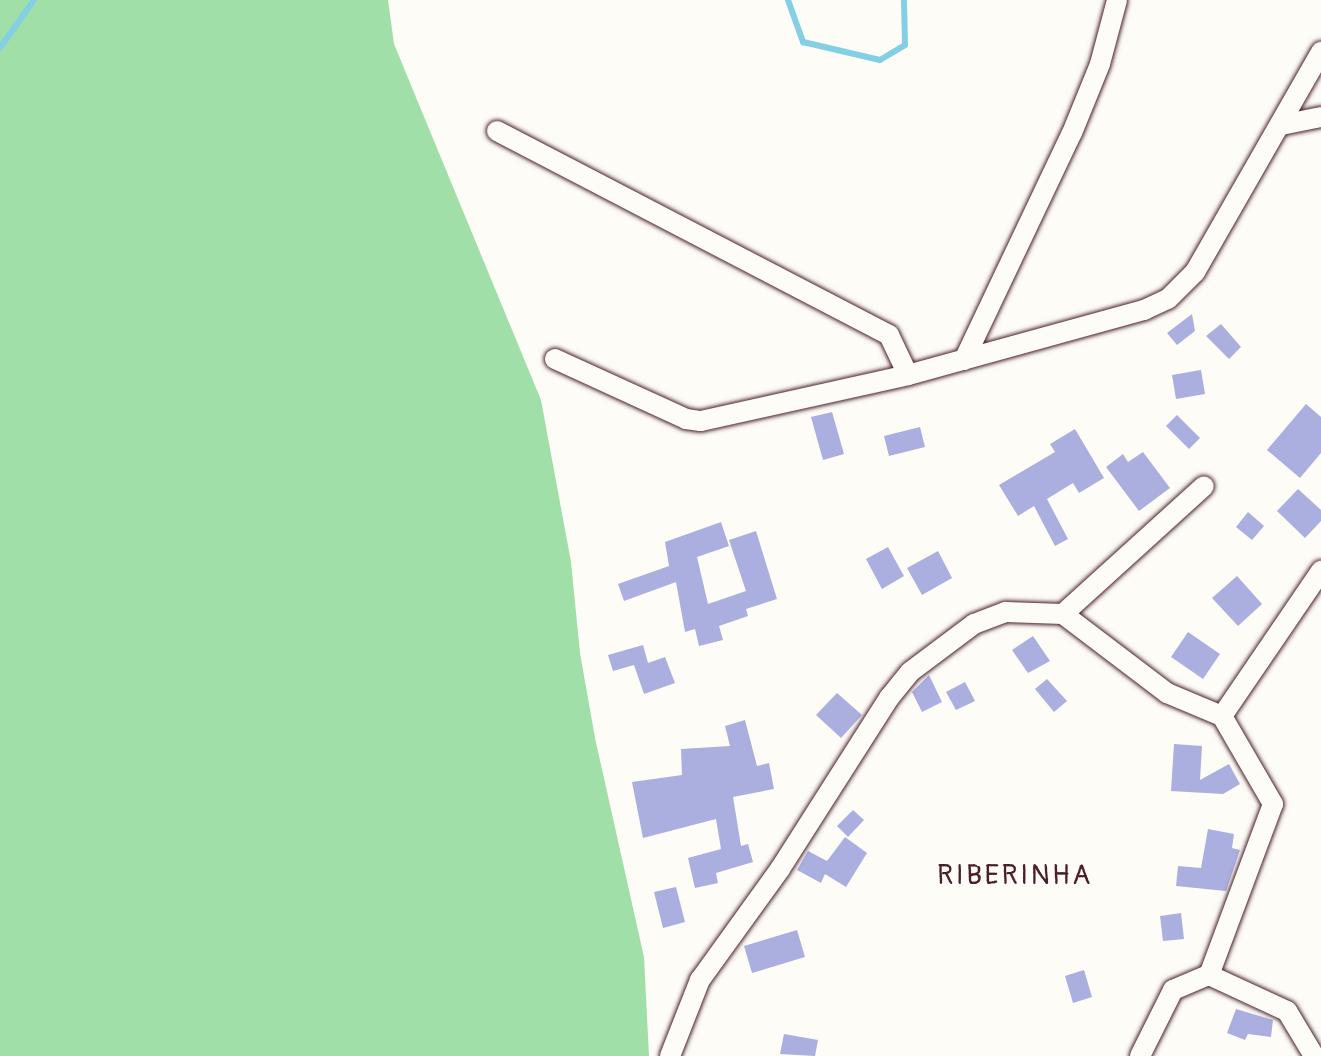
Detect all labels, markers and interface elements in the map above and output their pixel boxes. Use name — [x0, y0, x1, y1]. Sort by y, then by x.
district label: RIBERINHA — [937, 859, 1093, 893]

